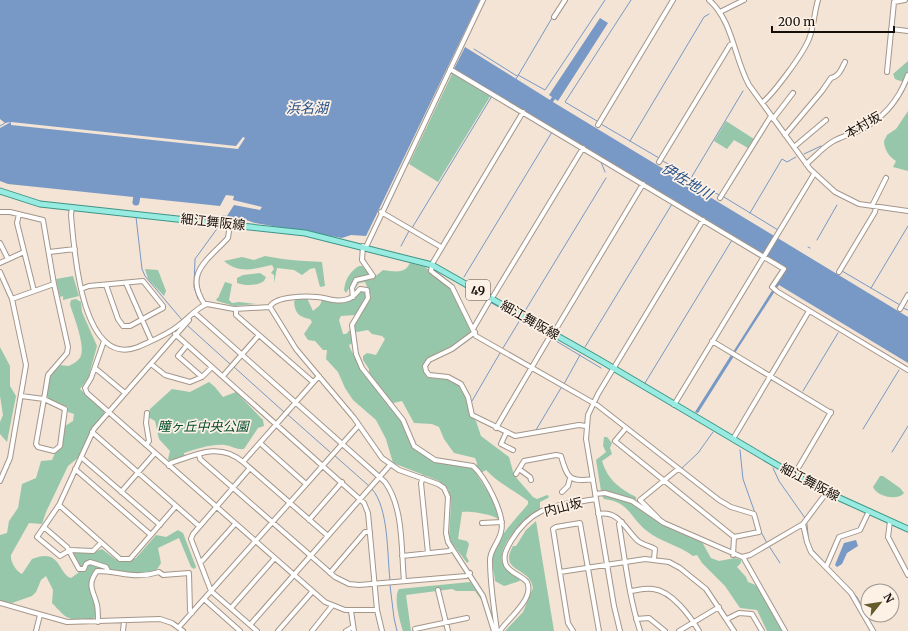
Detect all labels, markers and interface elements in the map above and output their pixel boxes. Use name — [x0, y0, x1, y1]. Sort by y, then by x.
scale bar — [772, 8, 894, 34]
text: 200 m — [778, 14, 815, 29]
water label: 浜名湖 — [286, 99, 330, 117]
street label: 本村坂 — [842, 108, 884, 142]
water label: 伊佐地川 — [658, 159, 717, 204]
street label: 細江舞阪線 — [180, 210, 246, 234]
road number: 49 — [466, 280, 490, 300]
street label: 細江舞阪線 — [498, 296, 562, 344]
park label: 瞳ヶ丘中央公園 — [157, 418, 250, 435]
street label: 細江舞阪線 — [777, 459, 843, 505]
street label: 内山坂 — [542, 494, 584, 520]
north arrow — [860, 583, 900, 623]
text: N — [880, 591, 897, 606]

